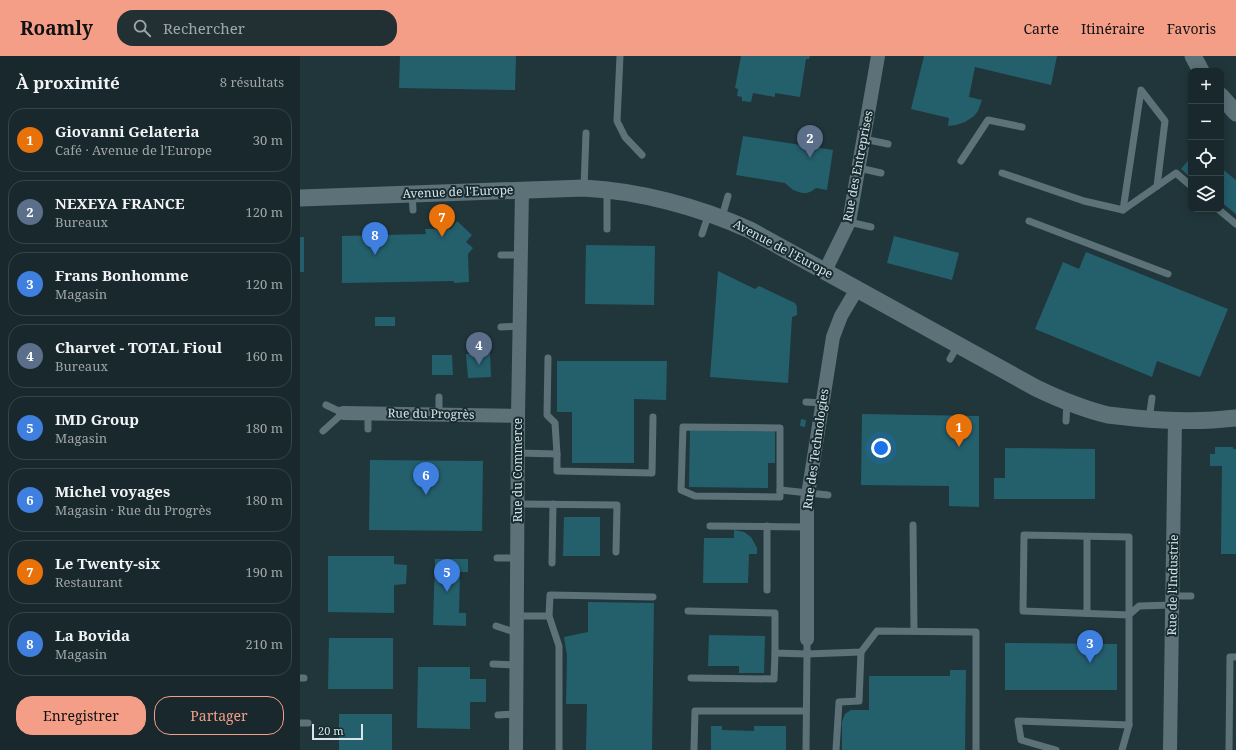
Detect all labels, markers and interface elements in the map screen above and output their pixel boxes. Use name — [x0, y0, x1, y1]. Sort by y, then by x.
search box — [117, 10, 397, 46]
text: Roamly — [20, 15, 93, 41]
icon: search — [131, 17, 153, 39]
text: Rechercher — [163, 18, 245, 38]
text: Carte — [1024, 19, 1059, 38]
text: Itinéraire — [1081, 19, 1145, 38]
text: Favoris — [1167, 19, 1216, 38]
map controls — [1188, 68, 1224, 212]
button: + — [1188, 68, 1224, 104]
text: À proximité — [16, 71, 120, 94]
text: 8 résultats — [220, 73, 284, 91]
button: − — [1188, 104, 1224, 140]
street label: Rue des Entreprises — [838, 109, 877, 223]
text: Giovanni Gelateria — [55, 121, 200, 141]
pin: 2 — [797, 125, 823, 158]
text: 1 — [26, 131, 34, 149]
text: 30 m — [253, 131, 283, 149]
button: locate — [1188, 140, 1224, 176]
text: Café · Avenue de l'Europe — [55, 141, 212, 159]
button: layers — [1188, 176, 1224, 212]
street label: Avenue de l'Europe — [402, 181, 514, 202]
text: NEXEYA FRANCE — [55, 193, 185, 213]
text: 2 — [26, 203, 34, 221]
text: 120 m — [246, 203, 283, 221]
pin: 7 — [429, 204, 455, 237]
text: Bureaux — [55, 213, 108, 231]
street label: Avenue de l'Europe — [730, 215, 836, 282]
pin: 8 — [362, 222, 388, 255]
text: Frans Bonhomme — [55, 265, 189, 285]
text: 3 — [26, 275, 34, 293]
text: 120 m — [246, 275, 283, 293]
text: Magasin — [55, 285, 107, 303]
pin: 4 — [466, 332, 492, 365]
text: Charvet - TOTAL Fioul — [55, 337, 222, 357]
text: 4 — [26, 347, 34, 365]
text: 160 m — [246, 347, 283, 365]
text: Bureaux — [55, 357, 108, 375]
street label: Rue des Technologies — [799, 388, 832, 510]
street label: Rue du Progrès — [387, 404, 475, 423]
text: IMD Group — [55, 409, 139, 429]
pin: 1 — [946, 414, 972, 447]
street label: Rue du Commerce — [509, 418, 526, 522]
text: 5 — [26, 419, 34, 437]
text: 180 m — [246, 419, 283, 437]
text: Magasin — [55, 429, 107, 447]
your location — [871, 438, 891, 458]
pin: 6 — [413, 462, 439, 495]
text: Michel voyages — [55, 481, 170, 501]
text: 6 — [26, 491, 34, 509]
text: 180 m — [246, 491, 283, 509]
text: Magasin · Rue du Progrès — [55, 501, 211, 519]
street label: Rue de l'Industrie — [1163, 534, 1182, 636]
text: Le Twenty-six — [55, 553, 160, 573]
pin: 5 — [434, 559, 460, 592]
text: 7 — [26, 563, 34, 581]
text: 190 m — [246, 563, 283, 581]
text: Restaurant — [55, 573, 123, 591]
text: La Bovida — [55, 625, 130, 645]
pin: 3 — [1077, 630, 1103, 663]
text: 8 — [26, 635, 34, 653]
text: 210 m — [246, 635, 283, 653]
text: Magasin — [55, 645, 107, 663]
button: Enregistrer — [16, 696, 146, 735]
button: Partager — [154, 696, 284, 735]
scale bar — [312, 722, 363, 741]
text: 20 m — [318, 723, 344, 738]

